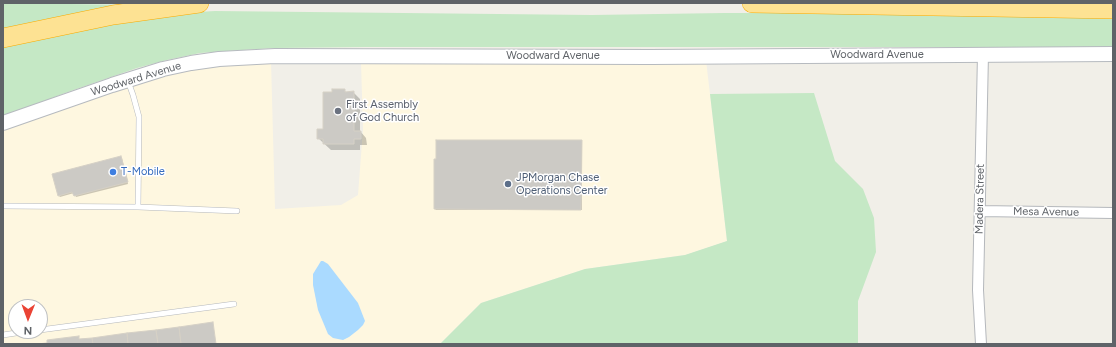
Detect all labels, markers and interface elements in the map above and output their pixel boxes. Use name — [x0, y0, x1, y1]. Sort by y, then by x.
street label: Woodward Avenue — [830, 48, 924, 62]
street label: Woodward Avenue — [506, 49, 600, 63]
street label: Woodward Avenue — [89, 59, 183, 99]
place label: First Assembly of God Church — [346, 98, 419, 124]
marker: First Assembly of God Church — [333, 106, 343, 116]
street label: Madera Street — [973, 164, 987, 234]
place label: T-Mobile — [121, 165, 165, 179]
marker: T-Mobile — [108, 167, 118, 177]
place label: JPMorgan Chase Operations Center — [516, 171, 607, 197]
marker: JPMorgan Chase Operations Center — [503, 179, 513, 189]
street label: Mesa Avenue — [1013, 205, 1079, 219]
north arrow — [8, 299, 48, 339]
text: N — [23, 324, 32, 337]

